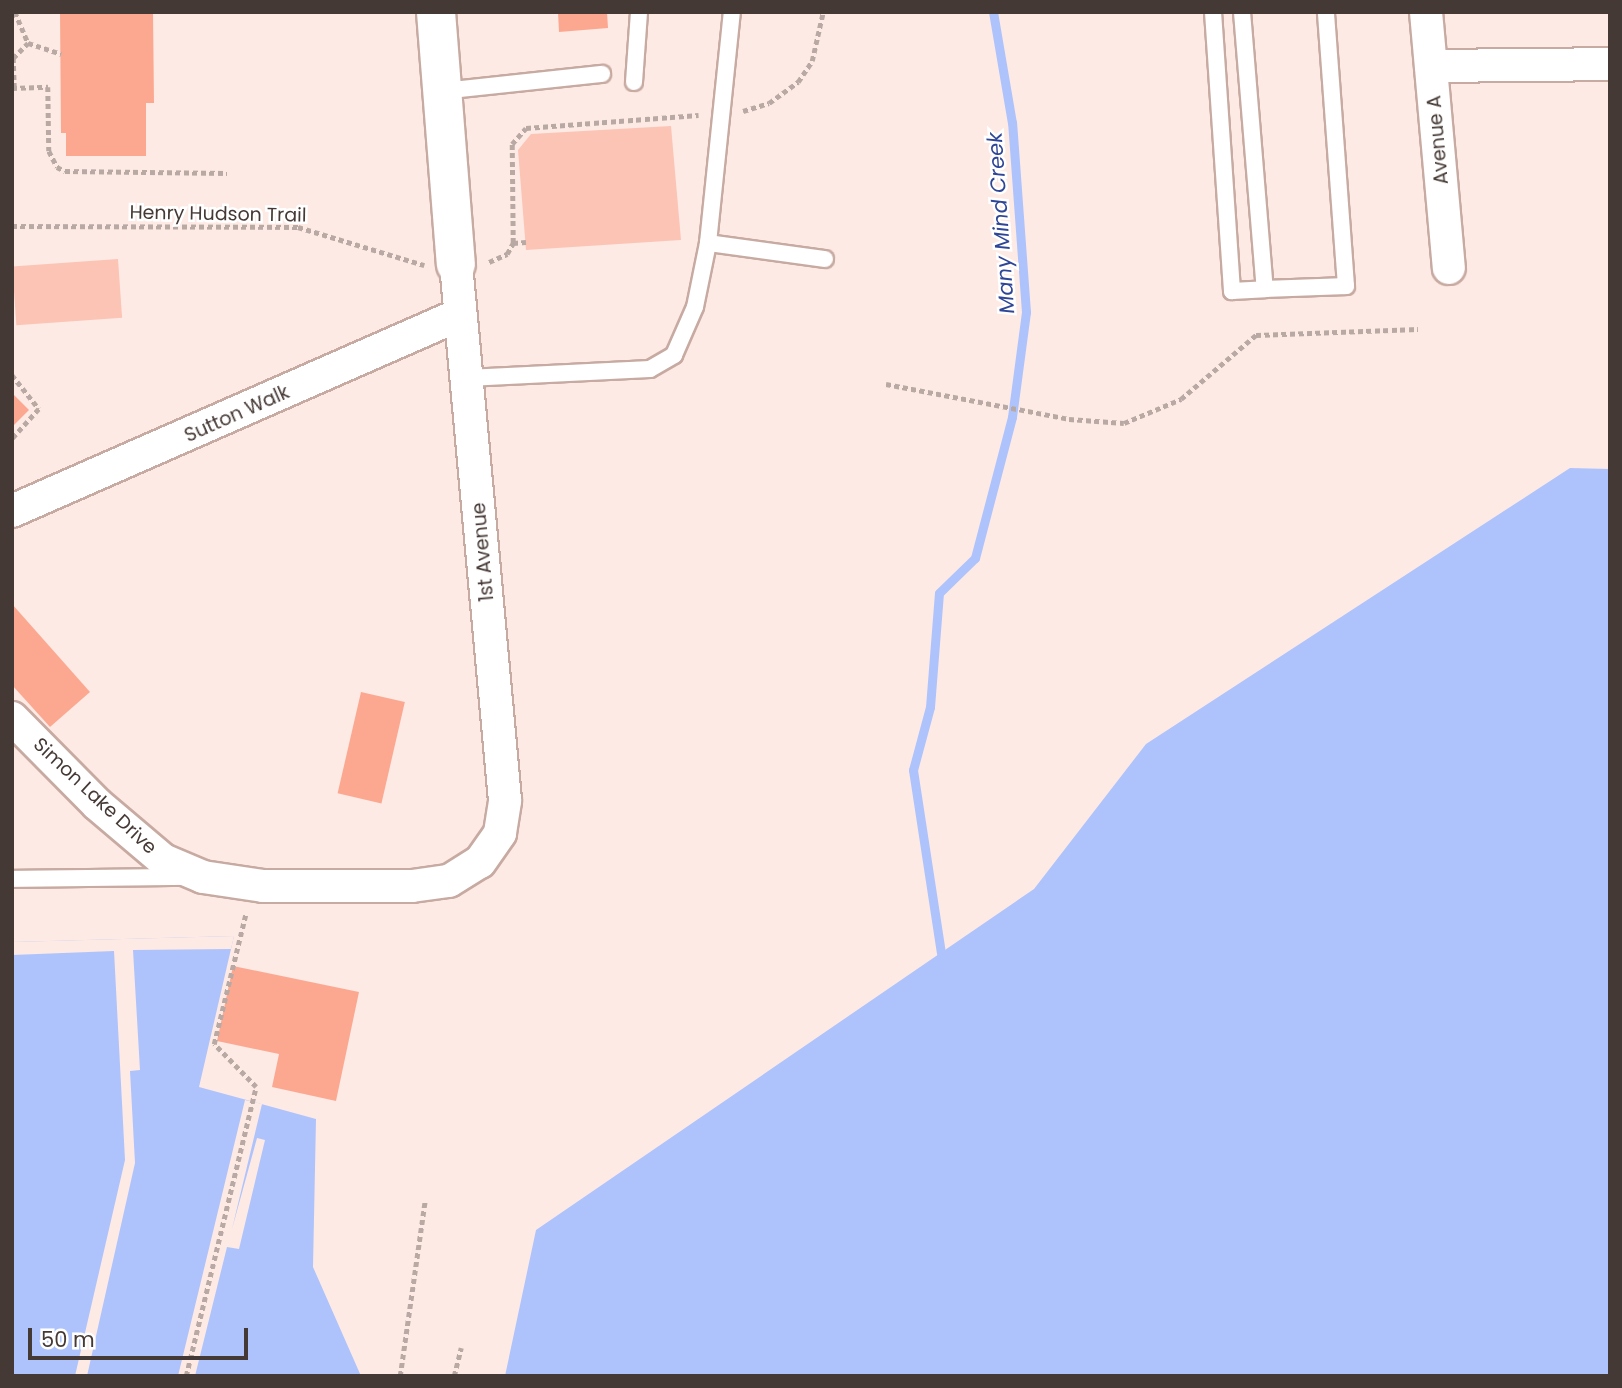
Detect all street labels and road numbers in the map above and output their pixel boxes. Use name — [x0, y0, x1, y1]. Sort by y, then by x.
street label: Avenue A — [1423, 95, 1453, 185]
street label: Henry Hudson Trail — [129, 201, 307, 227]
street label: Sutton Walk — [181, 381, 293, 447]
street label: 1st Avenue — [467, 502, 499, 602]
street label: Simon Lake Drive — [29, 733, 161, 859]

